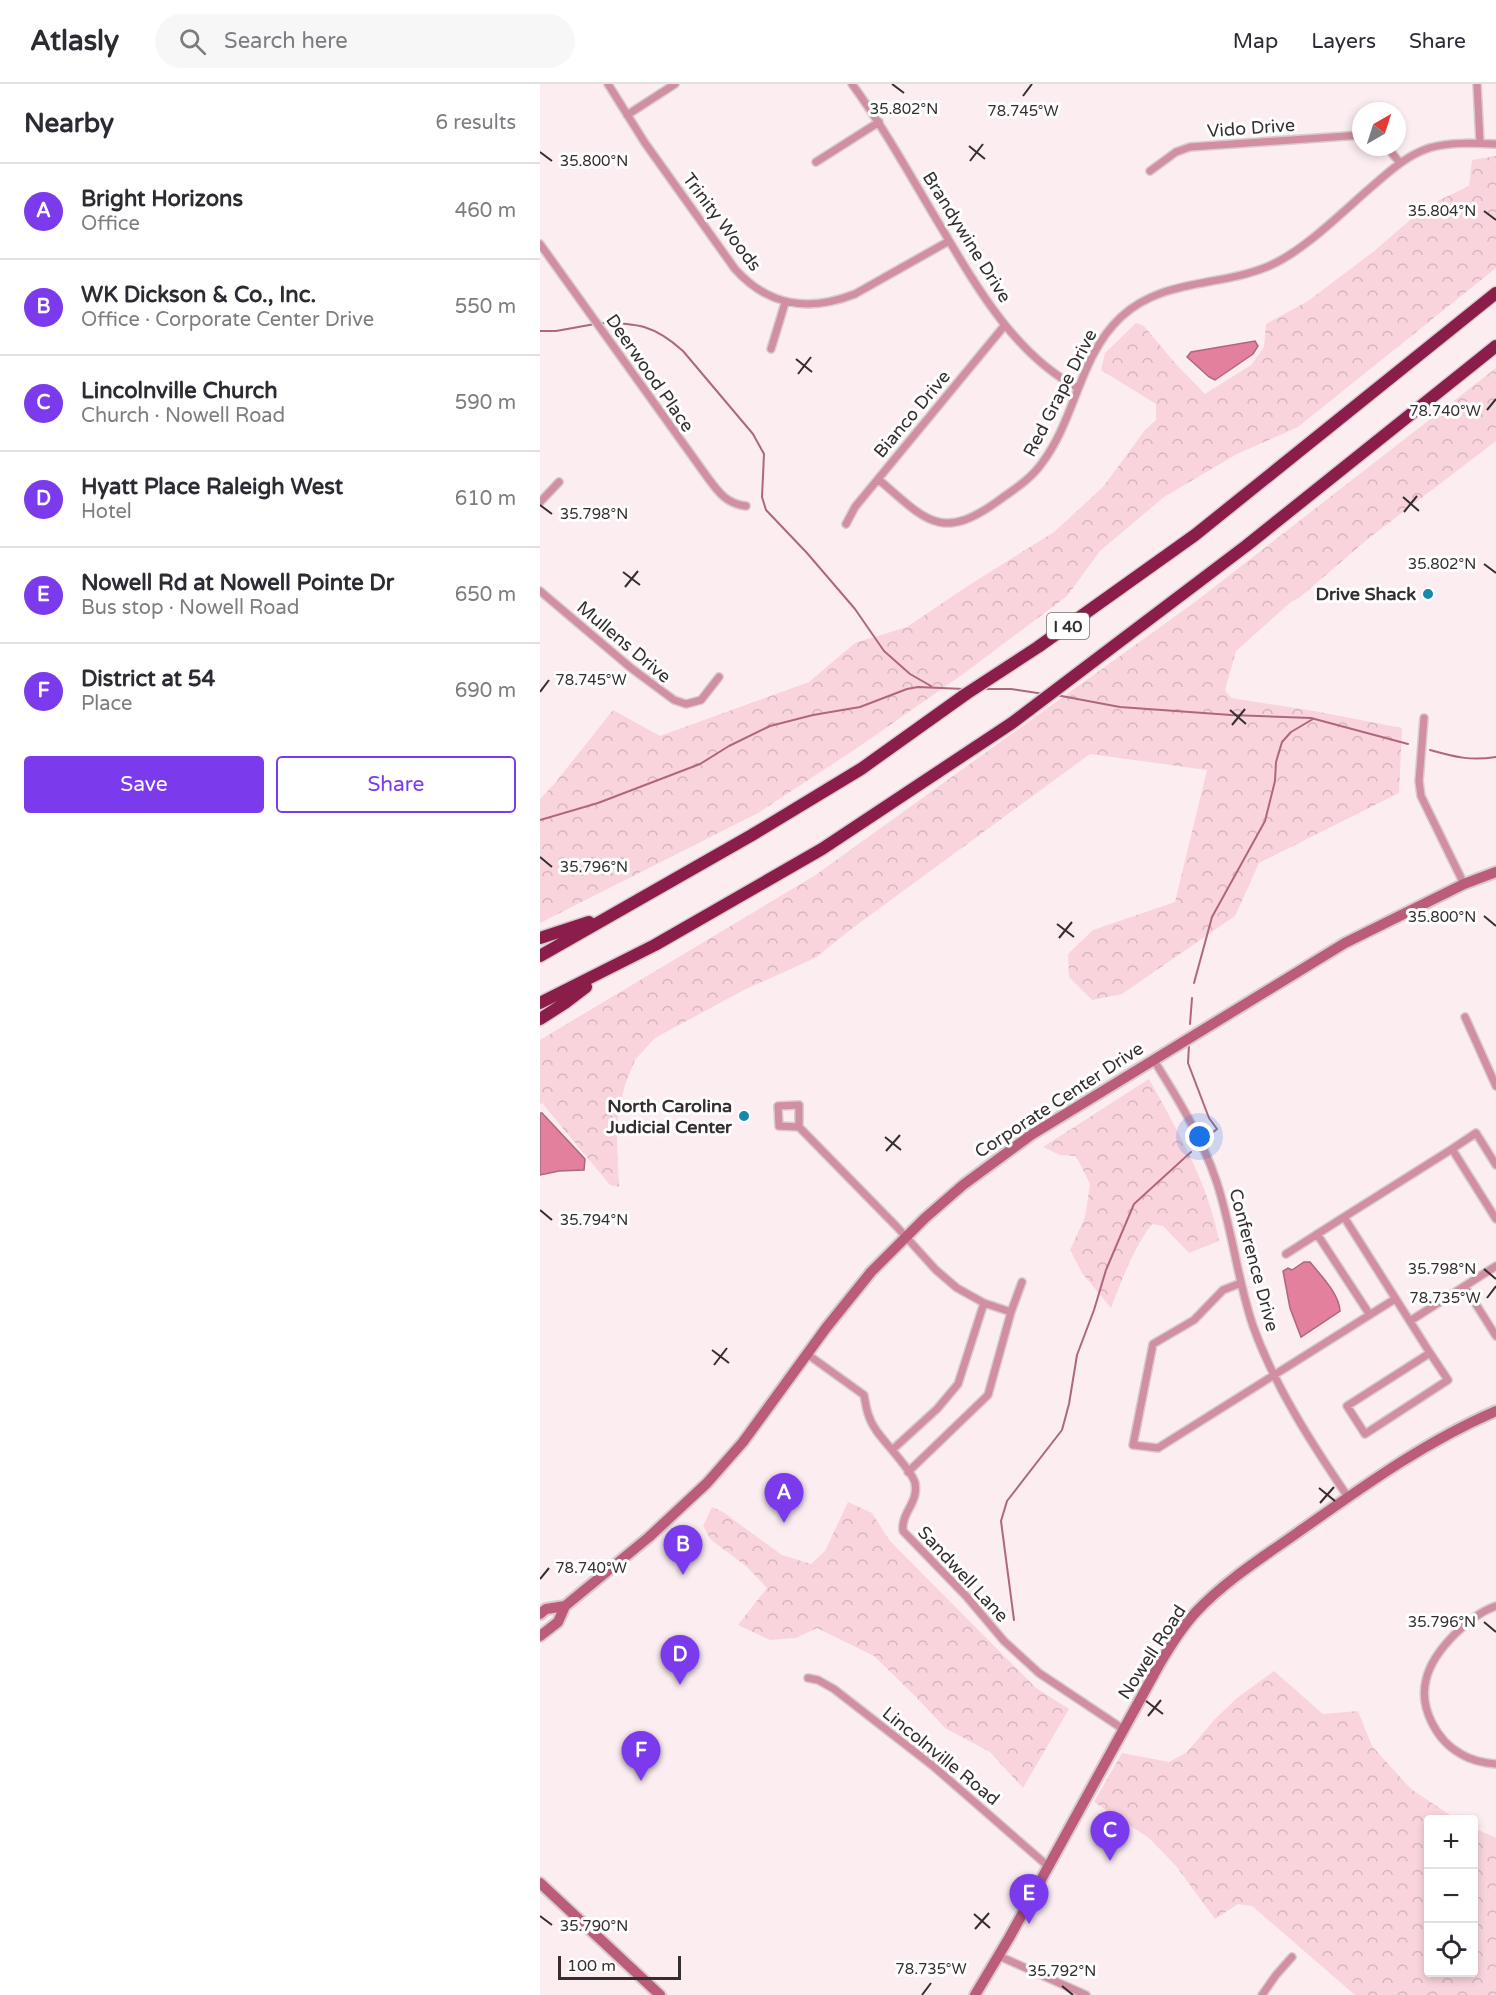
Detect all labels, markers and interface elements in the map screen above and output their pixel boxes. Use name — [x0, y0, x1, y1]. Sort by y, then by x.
search box — [155, 14, 575, 68]
text: Atlasly — [30, 24, 119, 58]
icon: search — [176, 25, 209, 58]
text: Search here — [224, 28, 348, 54]
text: Map — [1233, 29, 1278, 54]
text: Layers — [1311, 29, 1376, 54]
text: Share — [1409, 29, 1466, 54]
text: 35.802°N — [870, 100, 938, 118]
text: 78.745°W — [987, 102, 1059, 120]
north arrow — [1352, 102, 1406, 156]
text: Nearby — [24, 108, 114, 139]
text: 6 results — [436, 111, 516, 135]
street label: Vido Drive — [1206, 114, 1296, 142]
text: 35.800°N — [560, 152, 628, 170]
street label: Brandywine Drive — [918, 167, 1016, 307]
street label: Trinity Woods — [678, 169, 766, 275]
text: Bright Horizons — [81, 186, 243, 212]
text: A — [36, 199, 51, 223]
text: 460 m — [455, 199, 516, 223]
text: 35.804°N — [1408, 202, 1476, 220]
text: Office — [81, 212, 140, 236]
text: WK Dickson & Co., Inc. — [81, 282, 316, 308]
text: B — [37, 295, 50, 319]
text: 550 m — [455, 295, 516, 319]
text: Office · Corporate Center Drive — [81, 308, 374, 332]
street label: Deerwood Place — [601, 310, 699, 436]
street label: Red Grape Drive — [1018, 326, 1102, 460]
street label: Bianco Drive — [869, 366, 955, 462]
text: Lincolnville Church — [81, 378, 278, 404]
text: C — [37, 391, 50, 415]
text: 590 m — [455, 391, 516, 415]
text: 78.740°W — [1409, 402, 1481, 420]
text: Church · Nowell Road — [81, 404, 285, 428]
text: Hyatt Place Raleigh West — [81, 474, 343, 500]
text: D — [36, 487, 51, 511]
text: 610 m — [455, 487, 516, 511]
text: Hotel — [81, 500, 132, 524]
text: 35.798°N — [560, 505, 628, 523]
text: 35.802°N — [1408, 555, 1476, 573]
text: Nowell Rd at Nowell Pointe Dr — [81, 570, 394, 596]
text: E — [37, 583, 50, 607]
text: 650 m — [455, 583, 516, 607]
place label: Drive Shack — [1316, 583, 1416, 605]
marker: Drive Shack — [1421, 587, 1435, 601]
text: Bus stop · Nowell Road — [81, 596, 299, 620]
street label: Mullens Drive — [573, 596, 675, 688]
road number: I 40 — [1047, 613, 1089, 639]
text: District at 54 — [81, 666, 215, 692]
text: 78.745°W — [555, 671, 627, 689]
text: F — [37, 679, 50, 703]
text: 690 m — [455, 679, 516, 703]
text: Place — [81, 692, 132, 716]
button: Save — [24, 756, 264, 813]
button: Share — [276, 756, 516, 813]
text: 35.796°N — [560, 858, 628, 876]
text: 35.800°N — [1408, 908, 1476, 926]
street label: Corporate Center Drive — [970, 1037, 1148, 1163]
place label: North Carolina Judicial Center — [605, 1095, 733, 1138]
marker: North Carolina Judicial Center — [737, 1109, 751, 1123]
your location — [1185, 1122, 1214, 1151]
street label: Conference Drive — [1224, 1186, 1284, 1334]
text: 35.794°N — [560, 1211, 628, 1229]
text: 35.798°N — [1408, 1260, 1476, 1278]
text: 78.735°W — [1409, 1289, 1481, 1307]
pin: A — [764, 1474, 804, 1523]
street label: Sandwell Lane — [913, 1521, 1013, 1627]
pin: B — [664, 1526, 702, 1575]
text: 78.740°W — [555, 1559, 627, 1577]
street label: Nowell Road — [1113, 1601, 1191, 1703]
text: 35.796°N — [1408, 1613, 1476, 1631]
pin: D — [660, 1636, 700, 1685]
street label: Lincolnville Road — [878, 1702, 1004, 1810]
pin: F — [622, 1732, 660, 1781]
pin: C — [1090, 1812, 1130, 1861]
map controls — [1424, 1815, 1478, 1977]
button: + — [1424, 1815, 1478, 1869]
button: − — [1424, 1869, 1478, 1923]
pin: E — [1010, 1874, 1048, 1924]
text: 35.790°N — [560, 1917, 628, 1935]
button: locate — [1424, 1923, 1478, 1977]
scale bar — [558, 1953, 681, 1980]
text: 100 m — [567, 1956, 616, 1976]
text: 78.735°W — [895, 1960, 967, 1978]
text: 35.792°N — [1028, 1962, 1096, 1980]

